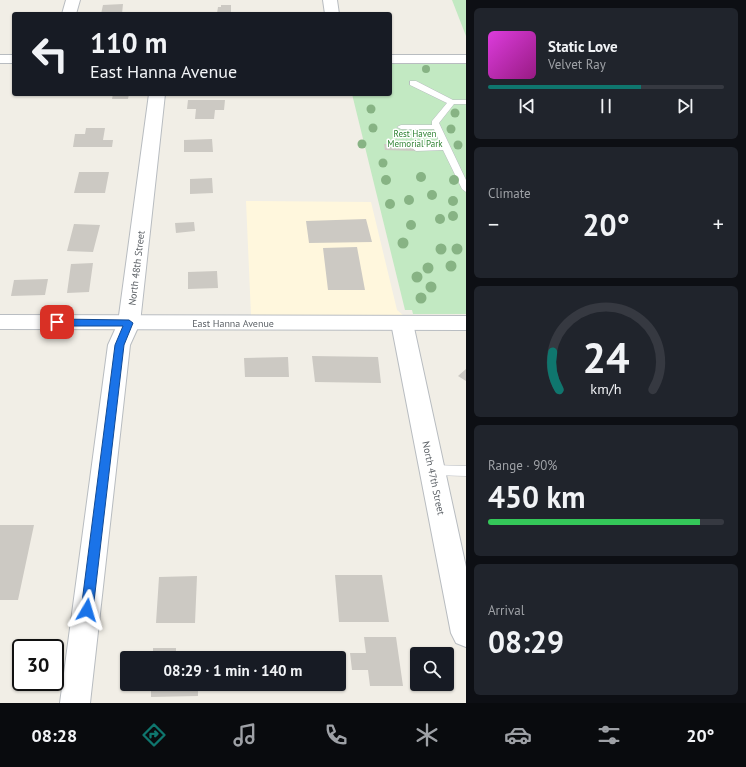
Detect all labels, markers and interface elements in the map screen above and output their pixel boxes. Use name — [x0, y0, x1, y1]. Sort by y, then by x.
text: 110 m — [90, 24, 167, 61]
icon: left — [24, 28, 76, 80]
text: Static Love — [548, 37, 618, 56]
text: Velvet Ray — [548, 56, 606, 73]
text: East Hanna Avenue — [90, 60, 237, 83]
icon: previous — [516, 95, 538, 117]
icon: pause — [595, 95, 617, 117]
icon: next — [674, 95, 696, 117]
park label: Rest Haven Memorial Park — [387, 128, 443, 149]
text: Climate — [488, 185, 531, 202]
text: 20° — [582, 205, 630, 244]
text: − — [488, 210, 499, 238]
text: + — [713, 210, 724, 238]
street label: North 48th Street — [125, 229, 148, 306]
pin — [40, 305, 74, 339]
icon: arrive — [46, 311, 68, 333]
street label: East Hanna Avenue — [192, 317, 274, 330]
text: 24 — [582, 330, 630, 383]
text: km/h — [590, 378, 622, 397]
street label: North 47th Street — [419, 440, 448, 517]
text: Range · 90% — [488, 457, 557, 474]
text: 450 km — [488, 477, 586, 516]
position arrow — [66, 589, 108, 631]
text: Arrival — [488, 602, 524, 619]
text: 08:29 — [488, 622, 564, 661]
speed limit sign: 30 — [12, 639, 64, 691]
map controls — [410, 647, 454, 691]
button: search — [410, 647, 454, 691]
text: 08:29 · 1 min · 140 m — [164, 661, 302, 680]
icon: directions — [140, 721, 168, 749]
icon: music — [231, 721, 259, 749]
icon: phone — [322, 721, 350, 749]
icon: climate — [413, 721, 441, 749]
icon: car — [504, 721, 532, 749]
icon: filters — [595, 721, 623, 749]
text: 08:28 — [32, 724, 77, 747]
text: 20° — [686, 724, 714, 747]

